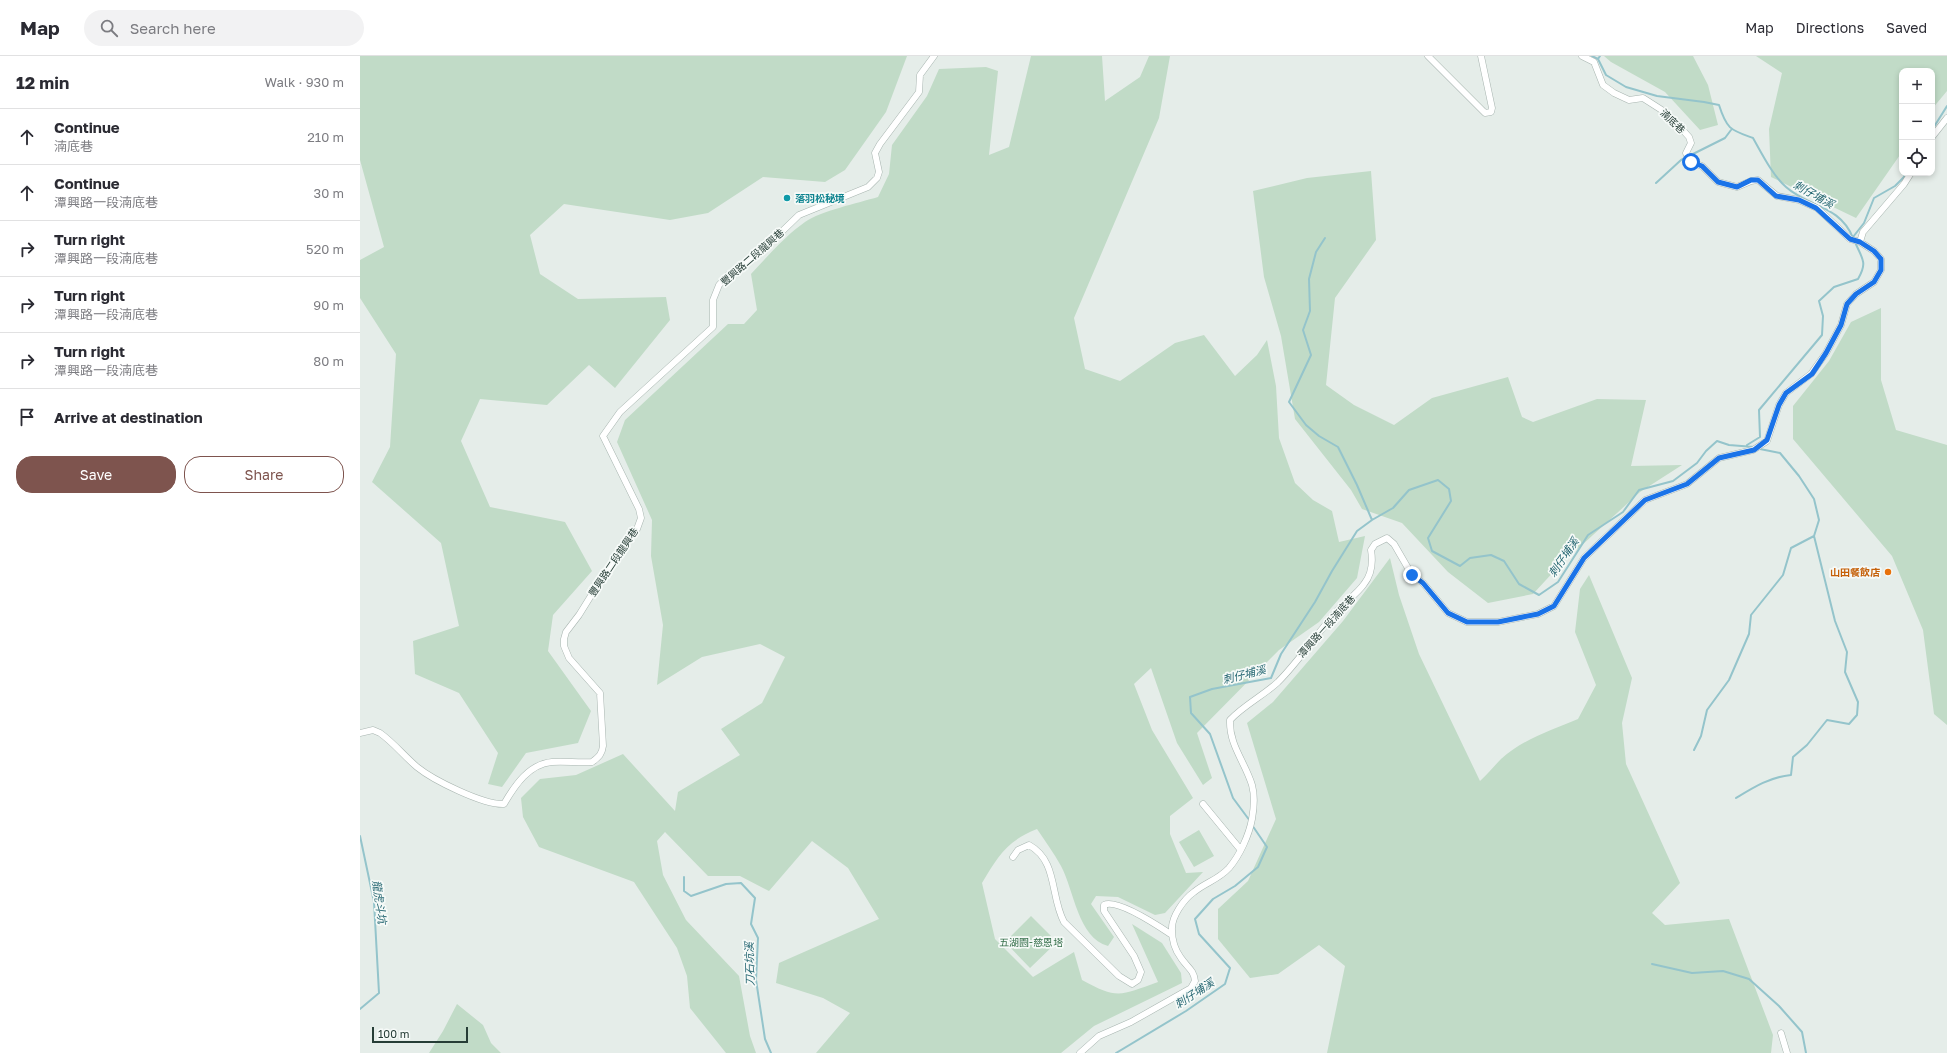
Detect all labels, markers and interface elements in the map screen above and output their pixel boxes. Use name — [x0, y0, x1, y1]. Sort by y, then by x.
search box — [84, 10, 364, 46]
text: Map — [20, 16, 60, 39]
icon: search — [98, 17, 120, 39]
text: Search here — [130, 19, 216, 37]
text: Map — [1745, 19, 1774, 36]
text: Directions — [1796, 19, 1864, 36]
text: Saved — [1886, 19, 1927, 36]
map controls — [1899, 68, 1935, 176]
button: + — [1899, 68, 1935, 104]
text: 12 min — [16, 72, 69, 93]
text: Walk · 930 m — [265, 74, 344, 90]
button: − — [1899, 104, 1935, 140]
street label: 湳底巷 — [1658, 106, 1688, 136]
text: Continue — [54, 118, 120, 136]
icon: ahead — [16, 126, 38, 148]
text: 210 m — [307, 129, 344, 145]
text: 湳底巷 — [54, 138, 93, 154]
button: locate — [1899, 140, 1935, 176]
route start — [1682, 153, 1700, 171]
text: Continue — [54, 174, 120, 192]
water label: 刺仔埔溪 — [1792, 178, 1838, 211]
icon: ahead — [16, 182, 38, 204]
text: 30 m — [314, 185, 344, 201]
place label: 落羽松秘境 — [795, 192, 845, 204]
marker: 落羽松秘境 — [782, 193, 792, 203]
text: 潭興路一段湳底巷 — [54, 194, 158, 210]
street label: 豐興路二段龍興巷 — [718, 226, 786, 288]
text: Turn right — [54, 230, 125, 248]
icon: right — [16, 238, 38, 260]
text: 520 m — [306, 241, 344, 257]
text: 潭興路一段湳底巷 — [54, 250, 158, 266]
text: Turn right — [54, 286, 125, 304]
icon: right — [16, 294, 38, 316]
text: 90 m — [313, 297, 344, 313]
text: 潭興路一段湳底巷 — [54, 306, 158, 322]
text: Turn right — [54, 342, 125, 360]
icon: right — [16, 350, 38, 372]
text: 80 m — [313, 353, 344, 369]
text: 潭興路一段湳底巷 — [54, 362, 158, 378]
icon: arrive — [16, 406, 38, 428]
text: Arrive at destination — [54, 408, 203, 426]
button: Save — [16, 456, 176, 493]
button: Share — [184, 456, 344, 493]
street label: 豐興路二段龍興巷 — [586, 525, 640, 599]
water label: 刺仔埔溪 — [1545, 533, 1582, 579]
route end — [1403, 566, 1421, 584]
place label: 山田餐飲店 — [1830, 566, 1880, 578]
marker: 山田餐飲店 — [1883, 567, 1893, 577]
street label: 潭興路一段湳底巷 — [1295, 592, 1357, 660]
water label: 刺仔埔溪 — [1221, 662, 1269, 686]
water label: 龍虎斗坑 — [371, 879, 390, 927]
park label: 五湖園-慈恩塔 — [999, 936, 1063, 948]
water label: 刀石坑溪 — [742, 940, 756, 986]
water label: 刺仔埔溪 — [1172, 974, 1218, 1010]
scale bar — [372, 1025, 468, 1044]
text: 100 m — [378, 1027, 409, 1040]

